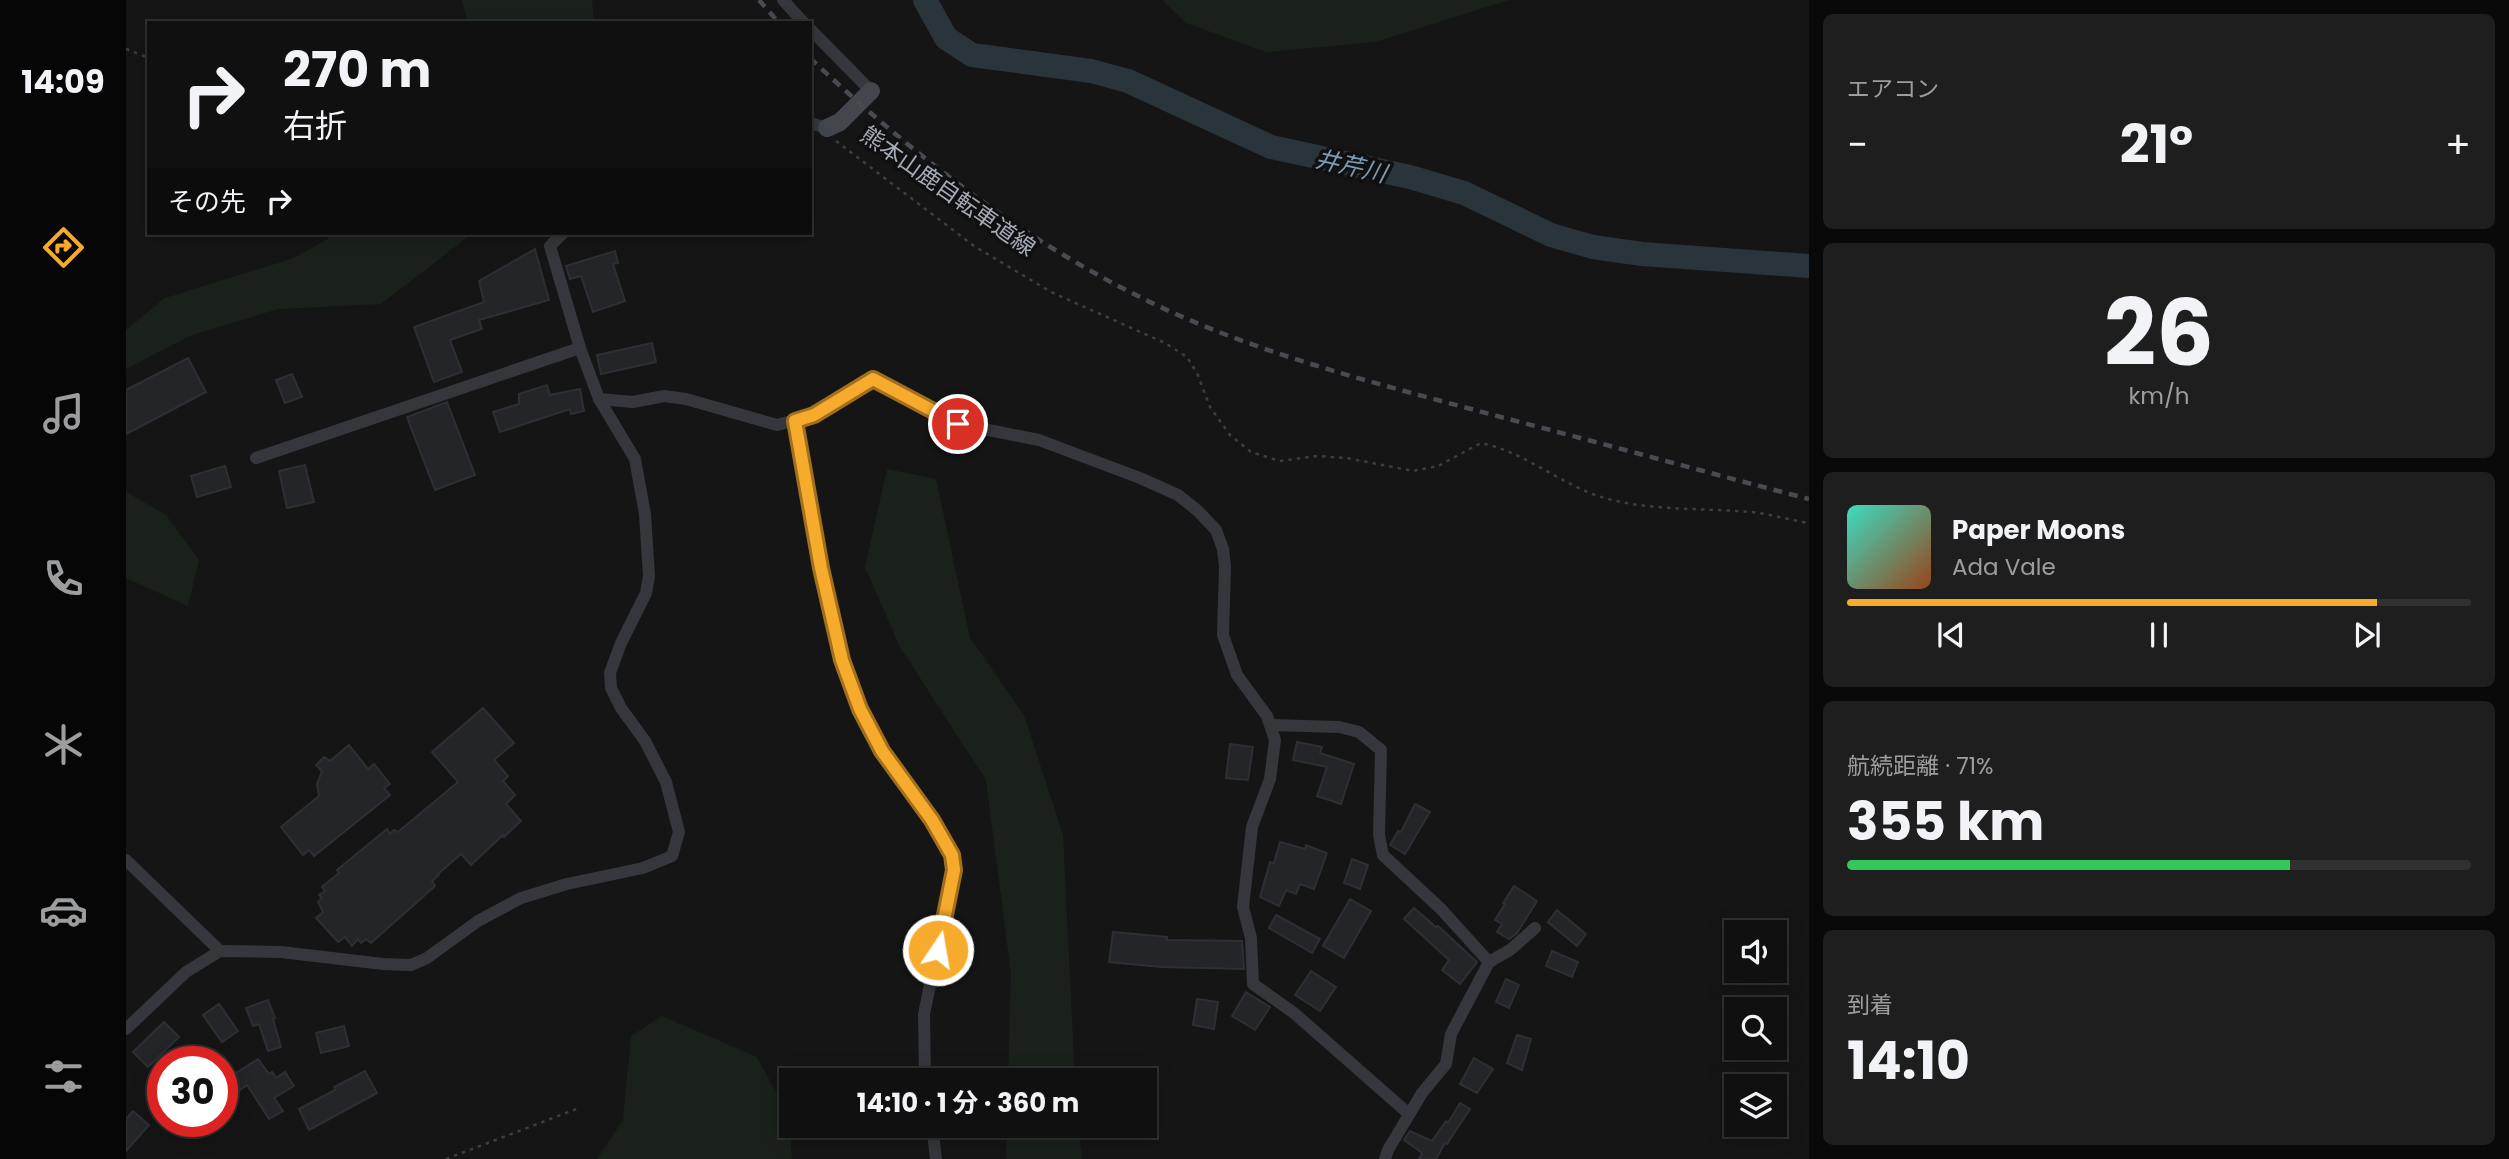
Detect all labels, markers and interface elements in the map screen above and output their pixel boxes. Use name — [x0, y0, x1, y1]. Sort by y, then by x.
text: 270 m — [283, 36, 431, 104]
icon: right — [168, 49, 259, 140]
text: 14:09 — [21, 59, 105, 104]
text: エアコン — [1847, 73, 1939, 105]
text: 右折 — [283, 103, 347, 148]
text: 21° — [2120, 108, 2193, 181]
text: − — [1847, 118, 1868, 171]
text: + — [2445, 118, 2471, 171]
street label: 熊本山鹿自転車道線 — [854, 119, 1042, 263]
water label: 井芹川 — [1312, 142, 1393, 191]
icon: right — [260, 182, 298, 220]
text: その先 — [168, 184, 246, 220]
icon: directions — [39, 223, 88, 272]
text: 26 — [2104, 269, 2214, 397]
text: km/h — [2128, 380, 2190, 412]
icon: music — [39, 389, 88, 438]
pin — [928, 394, 988, 454]
icon: arrive — [939, 405, 977, 443]
text: Paper Moons — [1952, 512, 2125, 548]
text: Ada Vale — [1952, 551, 2056, 583]
icon: phone — [39, 554, 88, 603]
icon: previous — [1932, 616, 1970, 654]
icon: pause — [2140, 616, 2178, 654]
icon: next — [2348, 616, 2386, 654]
icon: climate — [39, 720, 88, 769]
text: 航続距離 · 71% — [1847, 750, 1994, 782]
text: 355 km — [1847, 785, 2044, 858]
icon: car — [39, 886, 88, 935]
position arrow — [901, 913, 975, 987]
map controls — [1724, 920, 1787, 1137]
button: sound — [1724, 920, 1787, 983]
text: 到着 — [1847, 989, 1893, 1021]
button: search — [1724, 997, 1787, 1060]
text: 14:10 — [1847, 1024, 1970, 1097]
speed limit sign: 30 — [147, 1046, 238, 1137]
icon: filters — [39, 1052, 88, 1101]
button: layers — [1724, 1074, 1787, 1137]
text: 14:10 · 1 分 · 360 m — [857, 1085, 1079, 1121]

